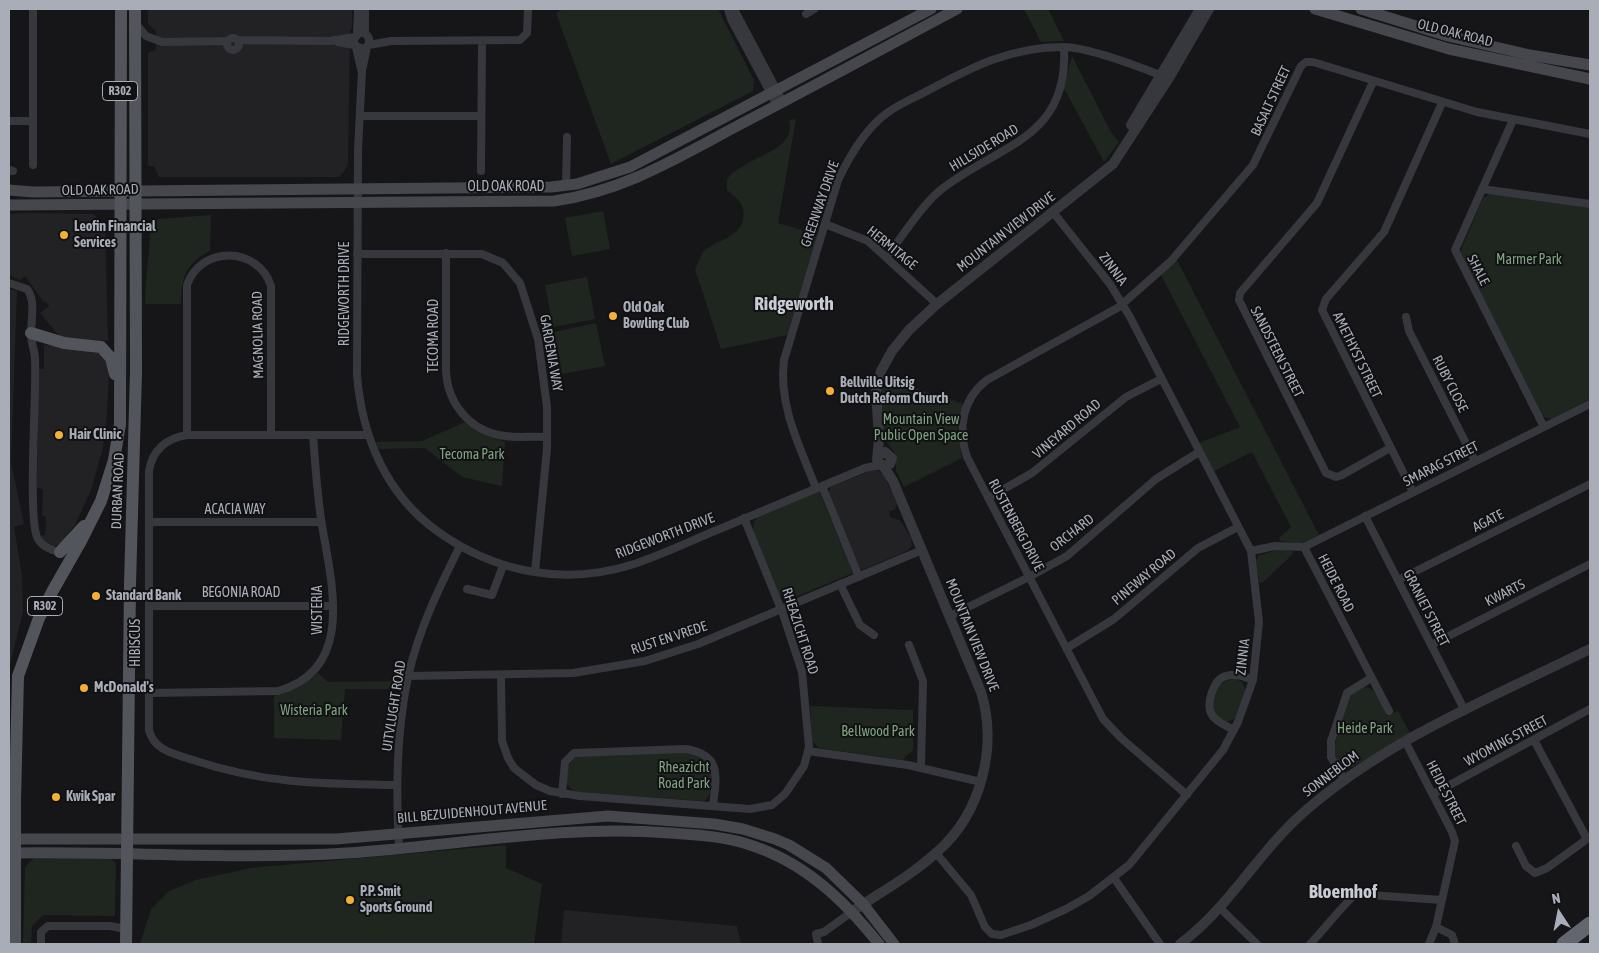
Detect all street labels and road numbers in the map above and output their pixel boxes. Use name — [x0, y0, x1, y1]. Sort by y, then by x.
street label: OLD OAK ROAD — [1416, 16, 1494, 50]
street label: BASALT STREET — [1247, 63, 1295, 139]
road number: R302 — [102, 82, 138, 100]
street label: HILLSIDE ROAD — [946, 121, 1022, 175]
street label: GREENWAY DRIVE — [797, 159, 843, 249]
street label: OLD OAK ROAD — [468, 179, 544, 195]
street label: OLD OAK ROAD — [61, 181, 139, 199]
street label: MOUNTAIN VIEW DRIVE — [954, 188, 1058, 276]
street label: HERMITAGE — [863, 223, 921, 273]
street label: RIDGEWORTH DRIVE — [337, 242, 353, 346]
street label: ZINNIA — [1095, 249, 1131, 289]
street label: SHALE — [1463, 252, 1493, 288]
street label: MAGNOLIA ROAD — [249, 291, 267, 379]
street label: TECOMA ROAD — [426, 299, 442, 373]
street label: SANDSTEEN STREET — [1247, 304, 1307, 400]
street label: AMETHYST STREET — [1329, 309, 1385, 401]
street label: GARDENIA WAY — [536, 313, 566, 393]
street label: RUBY CLOSE — [1429, 353, 1471, 415]
street label: VINEYARD ROAD — [1030, 396, 1104, 462]
street label: SMARAG STREET — [1400, 438, 1482, 490]
street label: DURBAN ROAD — [108, 452, 128, 530]
street label: RUSTENBERG DRIVE — [985, 476, 1047, 574]
street label: ACACIA WAY — [205, 502, 265, 518]
street label: AGATE — [1470, 506, 1506, 536]
street label: RIDGEWORTH DRIVE — [613, 509, 717, 563]
street label: ORCHARD — [1047, 511, 1097, 555]
street label: PINEWAY ROAD — [1109, 545, 1179, 609]
street label: HEIDE ROAD — [1314, 551, 1358, 615]
street label: GRANIET STREET — [1399, 567, 1453, 649]
street label: MOUNTAIN VIEW DRIVE — [942, 576, 1002, 694]
street label: KWARTS — [1482, 576, 1528, 610]
street label: BEGONIA ROAD — [202, 585, 280, 601]
street label: WISTERIA — [310, 585, 326, 635]
street label: RHEAZICHT ROAD — [778, 586, 822, 676]
road number: R302 — [28, 596, 62, 616]
street label: RUST EN VREDE — [629, 618, 709, 658]
street label: HIBISCUS — [128, 619, 144, 667]
street label: ZINNIA — [1232, 638, 1254, 676]
street label: UITVLUGHT ROAD — [379, 659, 409, 753]
street label: WYOMING STREET — [1462, 712, 1550, 770]
street label: SONNEBLOM — [1300, 747, 1362, 801]
street label: HEIDE STREET — [1423, 758, 1469, 828]
street label: BILL BEZUIDENHOUT AVENUE — [396, 797, 548, 827]

